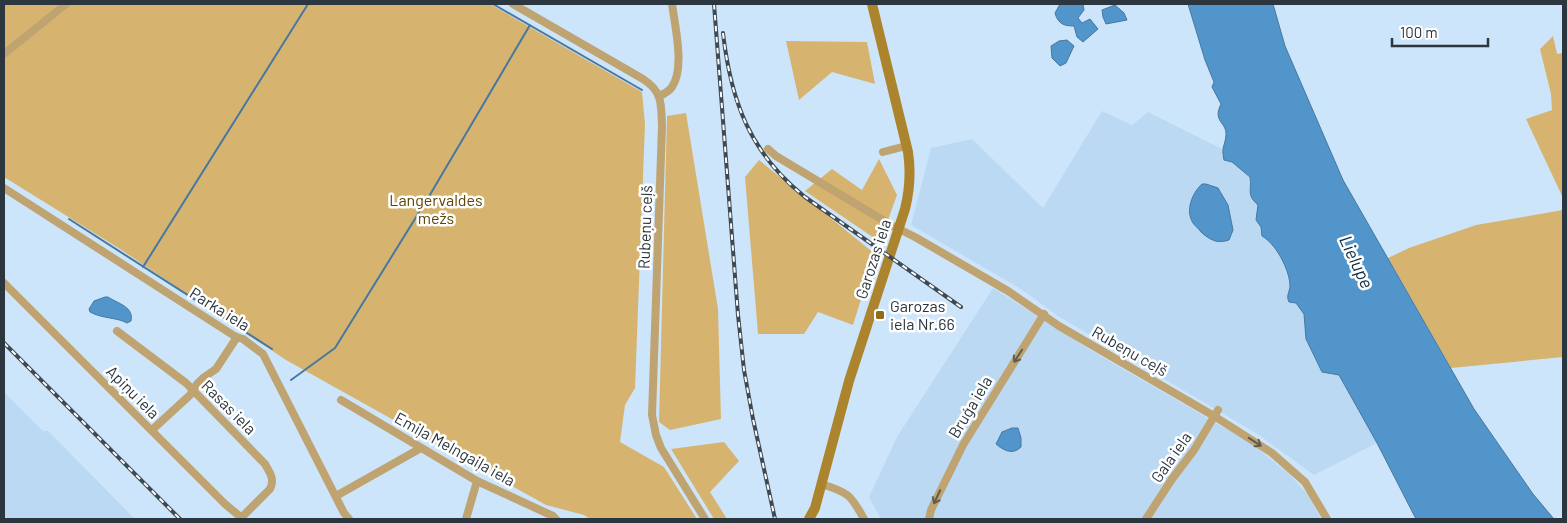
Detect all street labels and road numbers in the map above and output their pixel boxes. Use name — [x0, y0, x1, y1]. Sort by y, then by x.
street label: Rubeņu ceļš — [634, 185, 655, 269]
street label: Garozas iela — [851, 216, 894, 301]
street label: Parka iela — [187, 283, 254, 334]
street label: Rubeņu ceļš — [1089, 321, 1171, 380]
street label: Apiņu iela — [103, 361, 164, 422]
street label: Bruģa iela — [944, 372, 995, 441]
street label: Rasas iela — [198, 375, 261, 438]
street label: Emiļa Melngaiļa iela — [392, 408, 519, 490]
street label: Gala iela — [1146, 428, 1195, 486]

